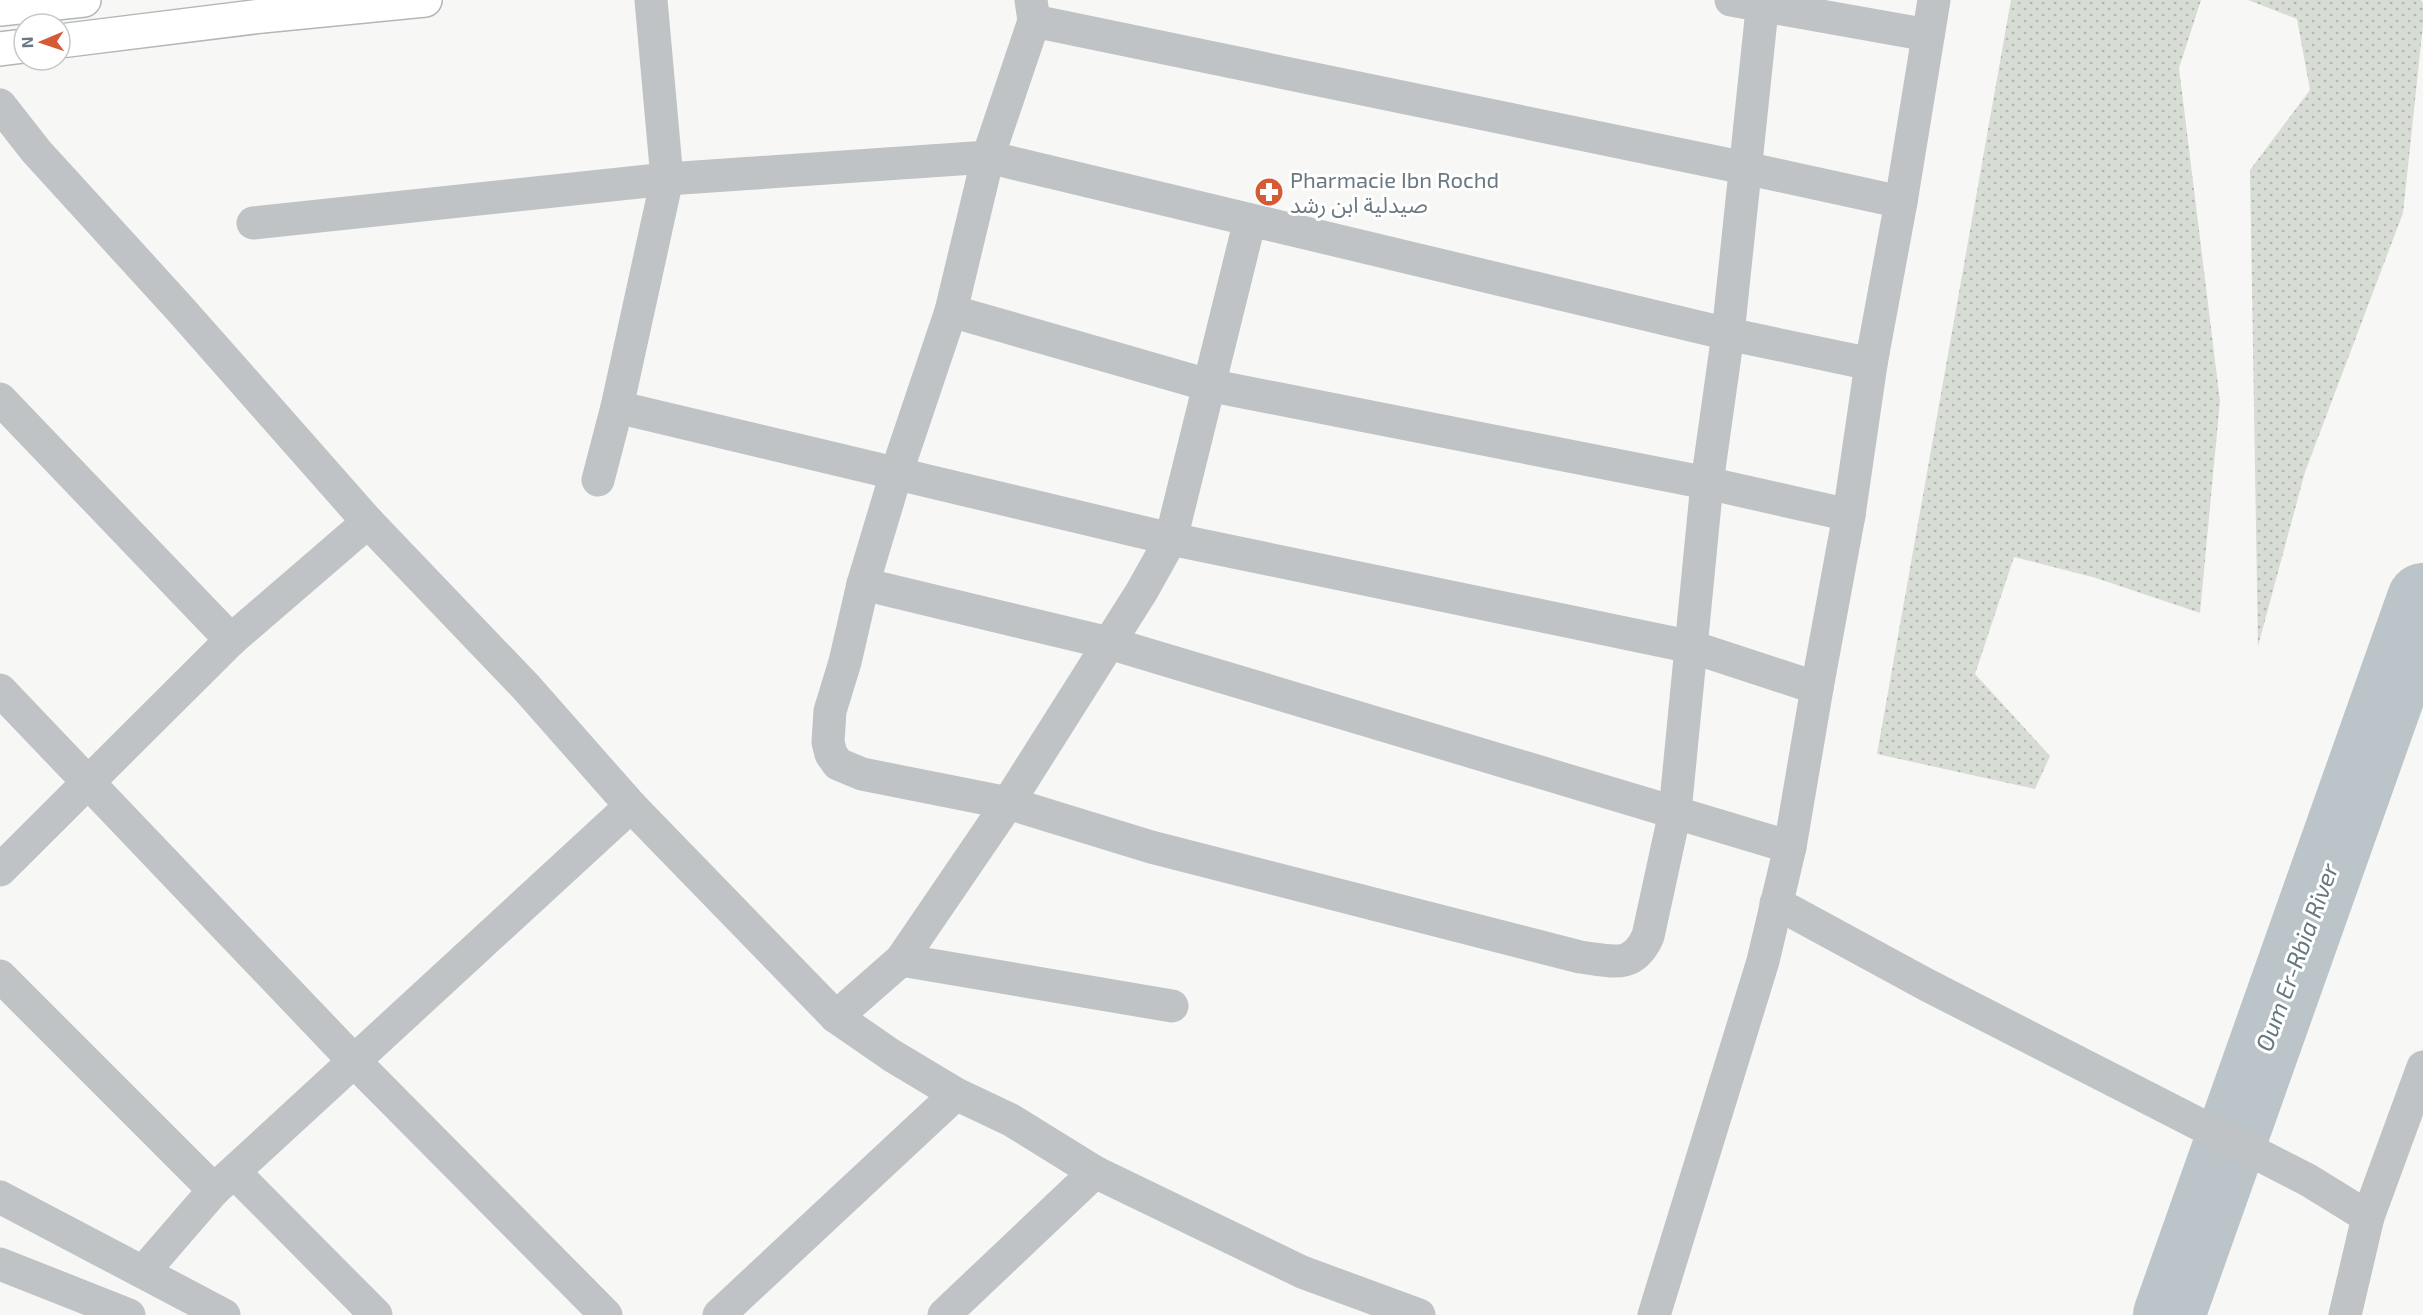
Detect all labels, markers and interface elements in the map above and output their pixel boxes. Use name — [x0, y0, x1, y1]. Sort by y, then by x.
north arrow — [12, 12, 72, 72]
text: N — [17, 36, 36, 49]
place label: Pharmacie Ibn Rochd صيدلية ابن رشد — [1290, 166, 1499, 219]
pharmacy icon: Pharmacie Ibn Rochd صيدلية ابن رشد — [1253, 176, 1285, 208]
water label: Oum Er-Rbia River — [2249, 859, 2344, 1055]

